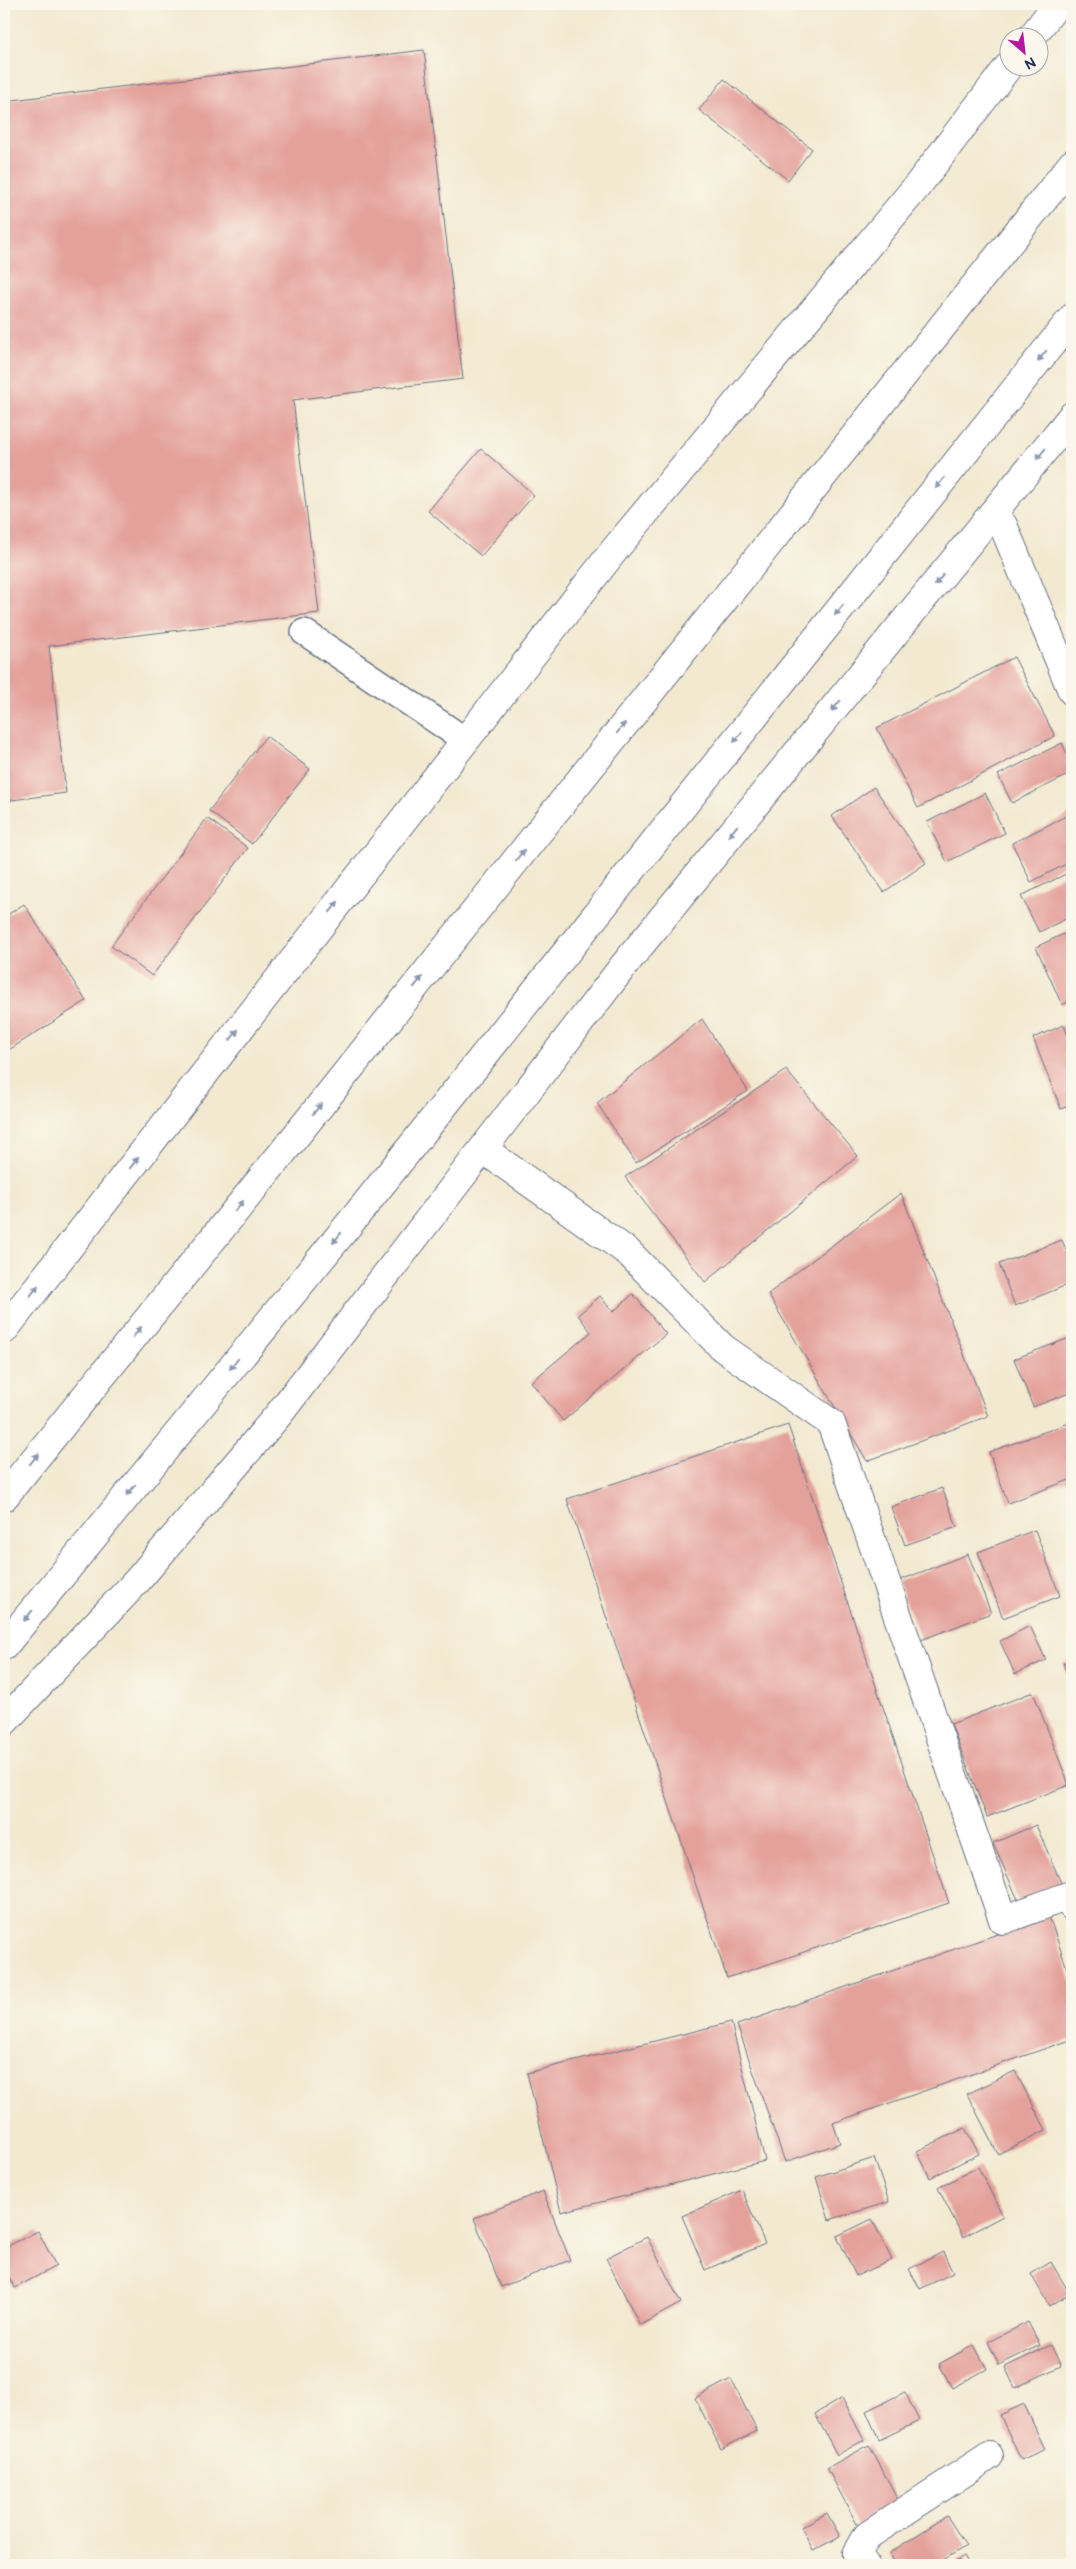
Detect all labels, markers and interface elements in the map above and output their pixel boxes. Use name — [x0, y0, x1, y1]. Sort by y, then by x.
north arrow — [998, 28, 1048, 78]
text: N — [1021, 53, 1039, 73]
one-way arrow — [1036, 349, 1047, 362]
one-way arrow — [1036, 447, 1047, 460]
one-way arrow — [935, 476, 946, 489]
one-way arrow — [933, 573, 944, 586]
one-way arrow — [834, 603, 845, 616]
one-way arrow — [830, 699, 841, 712]
one-way arrow — [616, 722, 627, 735]
one-way arrow — [732, 730, 743, 743]
one-way arrow — [728, 825, 739, 838]
one-way arrow — [514, 849, 525, 862]
one-way arrow — [329, 901, 340, 914]
one-way arrow — [413, 976, 424, 989]
one-way arrow — [229, 1028, 239, 1042]
one-way arrow — [311, 1103, 322, 1116]
one-way arrow — [129, 1156, 139, 1170]
one-way arrow — [233, 1200, 244, 1213]
one-way arrow — [331, 1232, 342, 1245]
one-way arrow — [28, 1285, 39, 1298]
one-way arrow — [131, 1326, 142, 1339]
one-way arrow — [229, 1357, 240, 1370]
one-way arrow — [29, 1452, 40, 1465]
one-way arrow — [126, 1483, 137, 1496]
one-way arrow — [23, 1609, 34, 1622]

